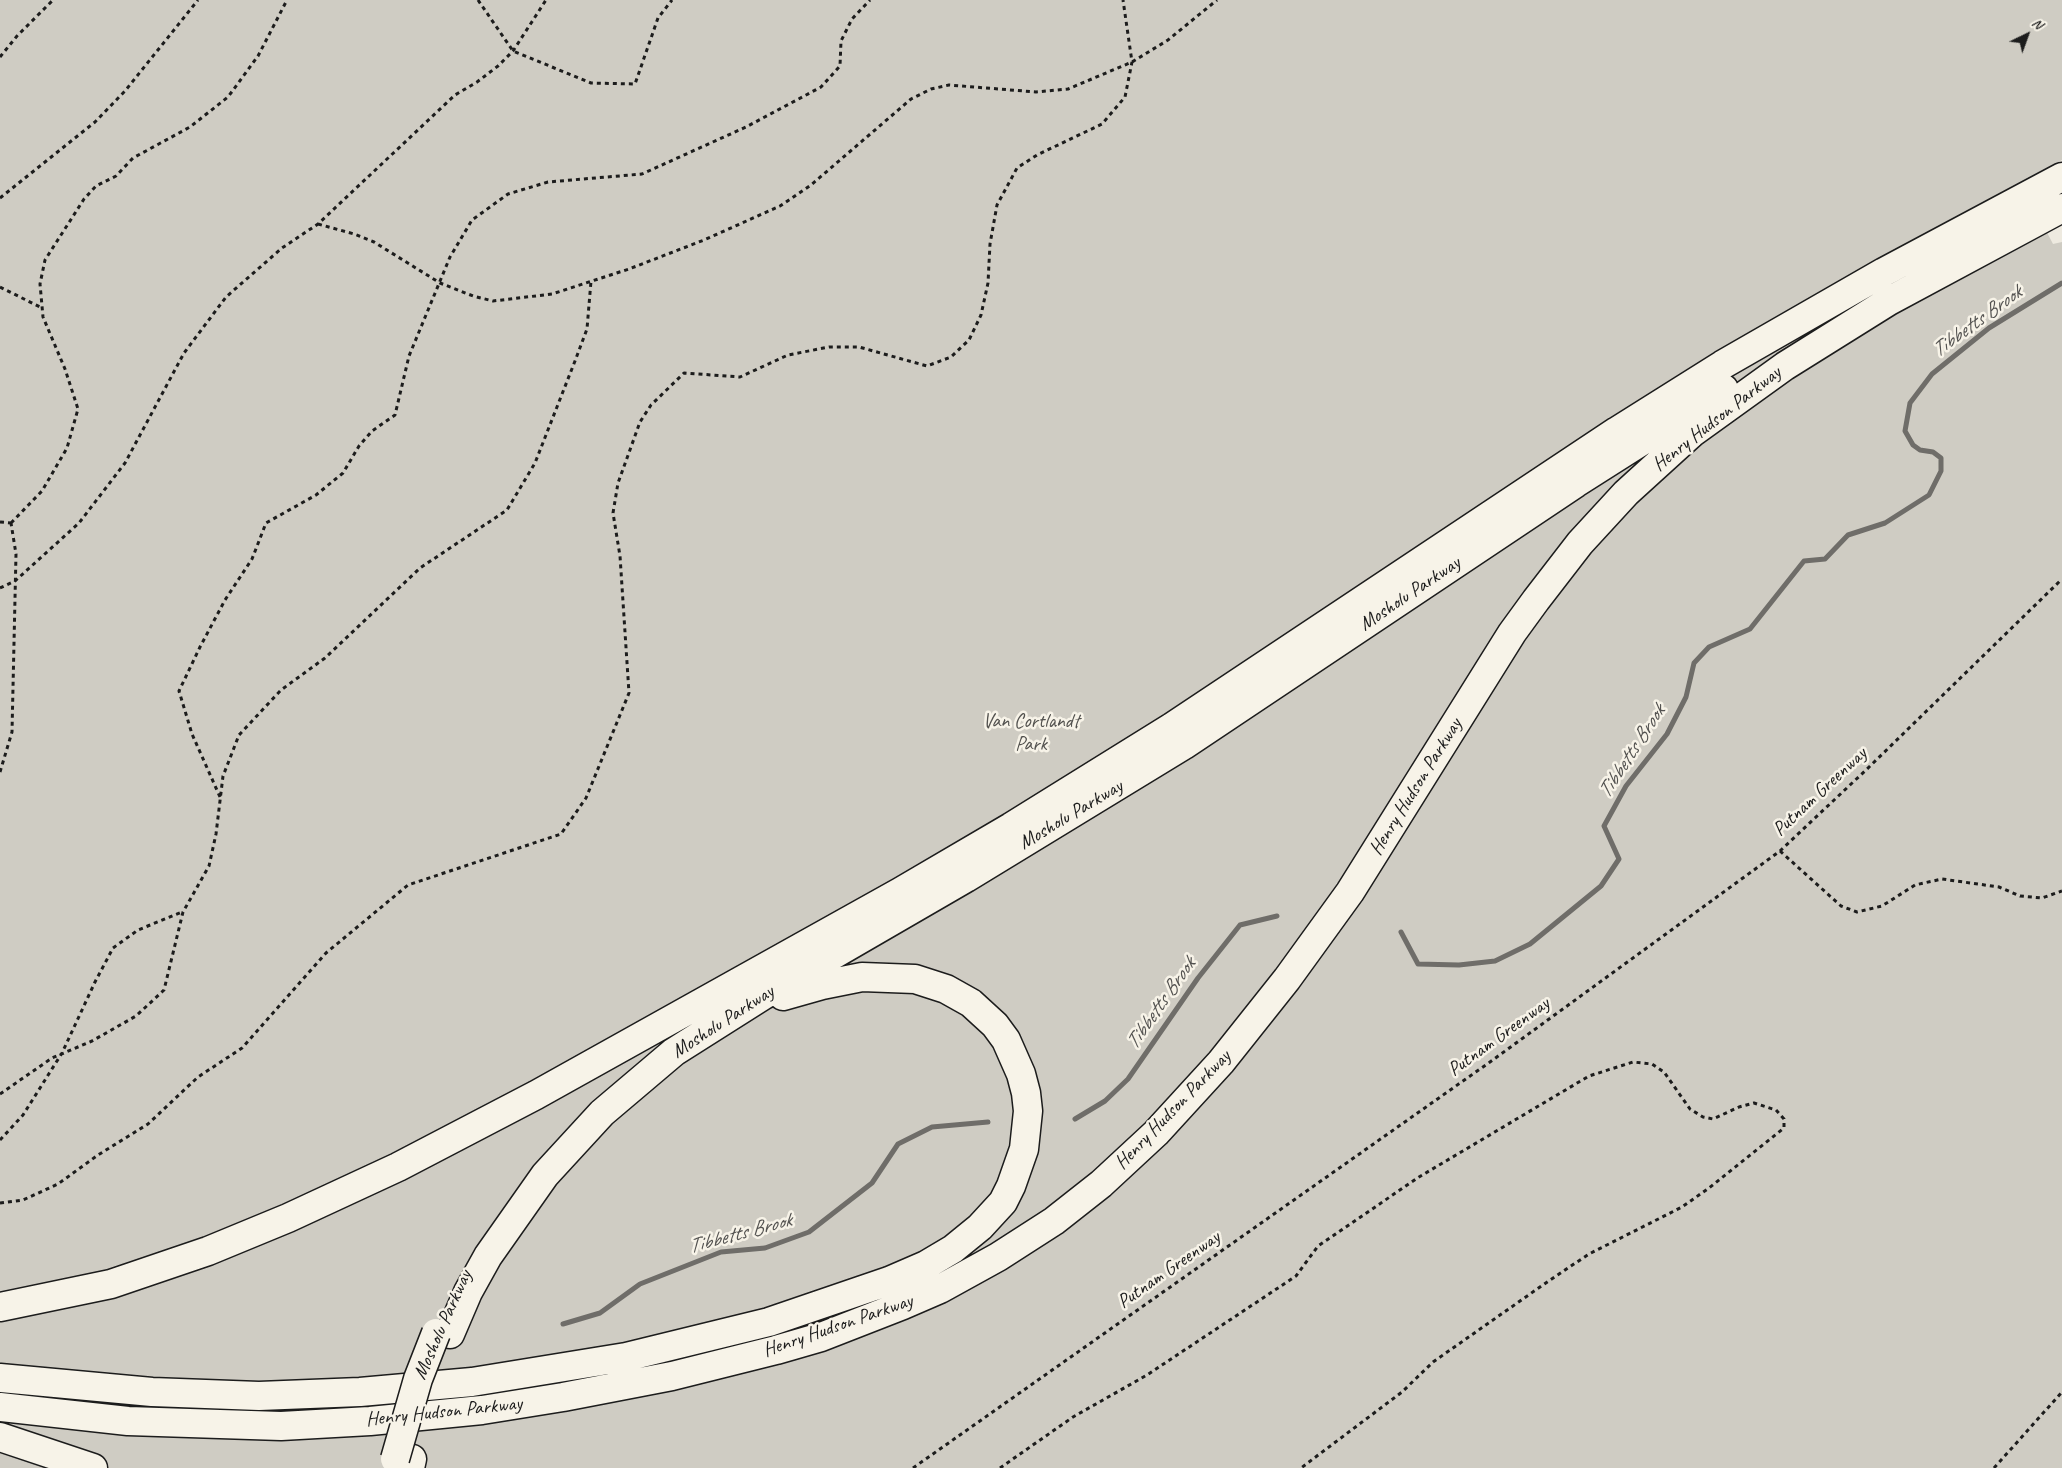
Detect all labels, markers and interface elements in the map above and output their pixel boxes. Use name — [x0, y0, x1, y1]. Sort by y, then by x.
north arrow — [2002, 10, 2052, 60]
text: N — [2028, 14, 2046, 33]
water label: Tibbetts Brook — [1927, 281, 2027, 363]
street label: Henry Hudson Parkway — [1648, 361, 1786, 477]
street label: Mosholu Parkway — [1355, 551, 1465, 637]
water label: Tibbetts Brook — [1593, 701, 1671, 803]
park label: Van Cortlandt Park — [983, 710, 1079, 757]
street label: Henry Hudson Parkway — [1364, 714, 1468, 860]
street label: Putnam Greenway — [1768, 742, 1872, 842]
street label: Mosholu Parkway — [1015, 775, 1127, 855]
water label: Tibbetts Brook — [1120, 953, 1202, 1055]
street label: Mosholu Parkway — [667, 980, 779, 1064]
street label: Putnam Greenway — [1443, 992, 1555, 1082]
street label: Henry Hudson Parkway — [1110, 1045, 1236, 1175]
water label: Tibbetts Brook — [686, 1208, 794, 1260]
street label: Putnam Greenway — [1113, 1226, 1225, 1314]
street label: Mosholu Parkway — [408, 1267, 478, 1383]
street label: Henry Hudson Parkway — [760, 1289, 916, 1363]
street label: Henry Hudson Parkway — [365, 1392, 523, 1432]

